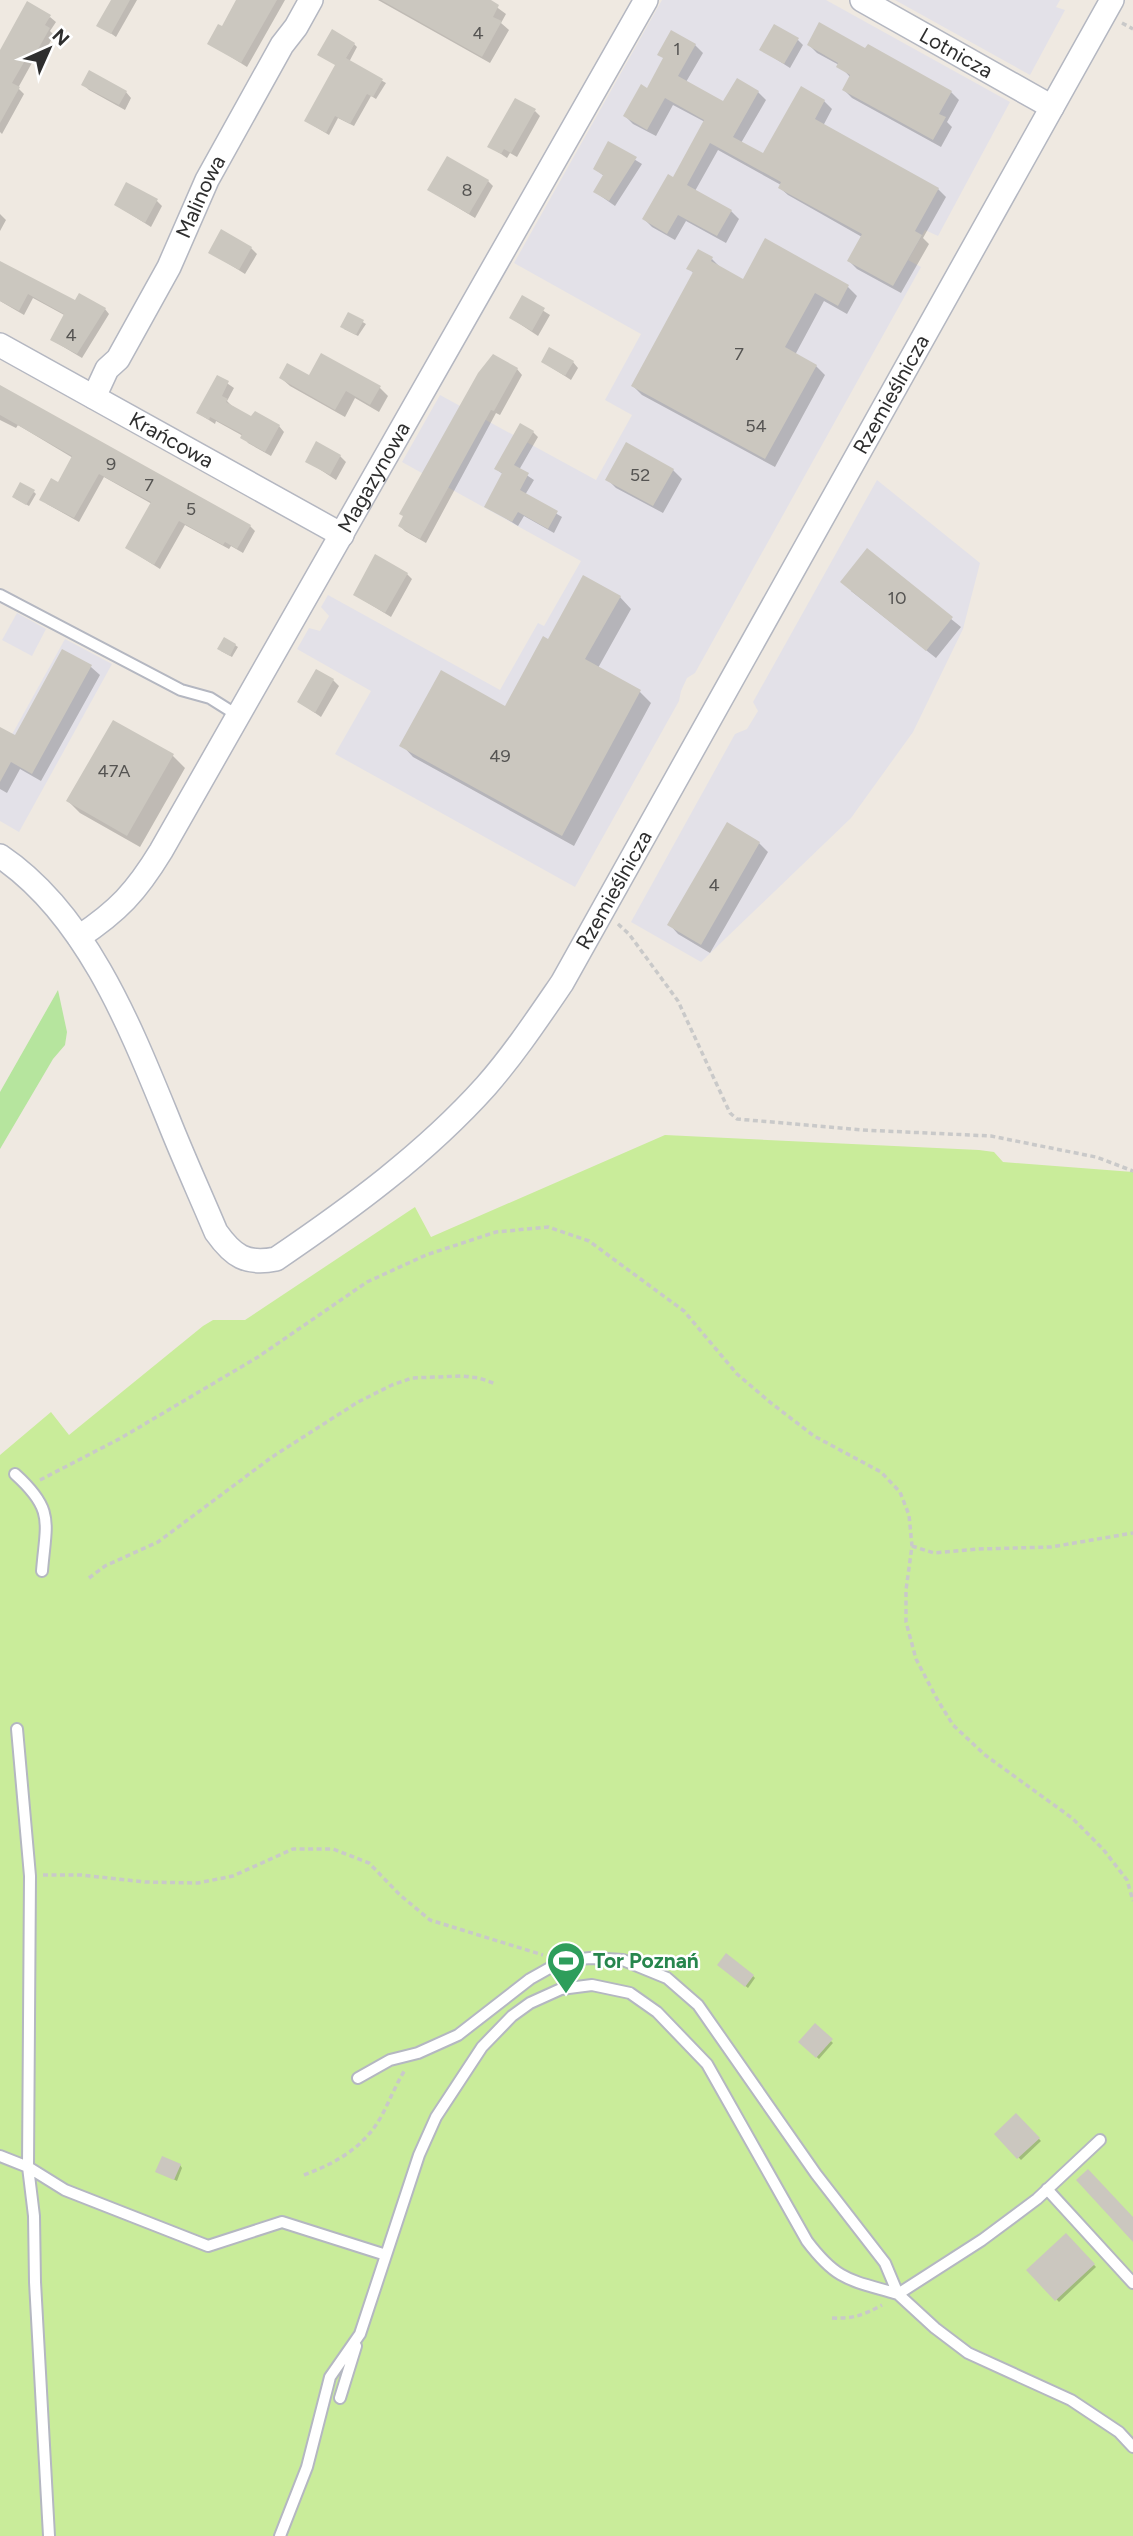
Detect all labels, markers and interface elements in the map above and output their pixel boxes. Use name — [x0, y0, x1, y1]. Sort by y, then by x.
north arrow — [14, 14, 84, 84]
house number: 4 — [472, 22, 484, 44]
street label: Lotnicza — [915, 22, 997, 83]
text: N — [47, 24, 74, 51]
house number: 1 — [673, 38, 681, 60]
street label: Malinowa — [170, 151, 230, 242]
house number: 8 — [461, 179, 473, 201]
house number: 4 — [65, 324, 77, 346]
street label: Rzemieślnicza — [848, 330, 934, 458]
house number: 7 — [734, 343, 744, 365]
street label: Krańcowa — [125, 406, 218, 473]
house number: 54 — [745, 415, 767, 437]
street label: Magazynowa — [332, 417, 415, 537]
house number: 9 — [106, 453, 116, 475]
house number: 52 — [630, 464, 650, 486]
house number: 7 — [144, 474, 154, 496]
house number: 5 — [186, 498, 196, 520]
house number: 10 — [888, 587, 906, 609]
house number: 49 — [489, 745, 511, 767]
house number: 47A — [97, 760, 131, 782]
street label: Rzemieślnicza — [570, 826, 657, 954]
house number: 4 — [708, 874, 720, 896]
sports icon: Tor Poznań — [545, 1940, 587, 1995]
place label: Tor Poznań — [593, 1948, 699, 1973]

